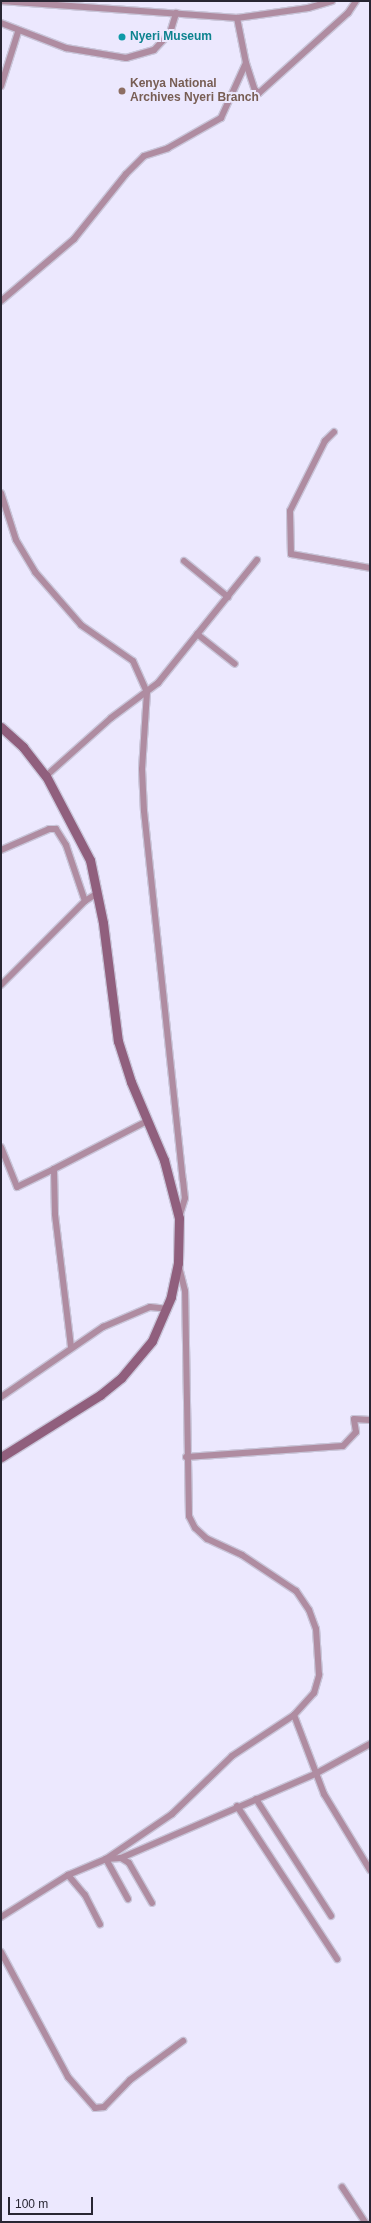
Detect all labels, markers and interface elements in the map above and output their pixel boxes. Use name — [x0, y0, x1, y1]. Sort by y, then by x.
place label: Nyeri Museum — [130, 30, 212, 44]
marker: Nyeri Museum — [117, 32, 127, 42]
place label: Kenya National Archives Nyeri Branch — [130, 77, 259, 105]
marker: Kenya National Archives Nyeri Branch — [117, 86, 127, 96]
scale bar — [10, 2189, 95, 2215]
text: 100 m — [15, 2197, 48, 2211]

